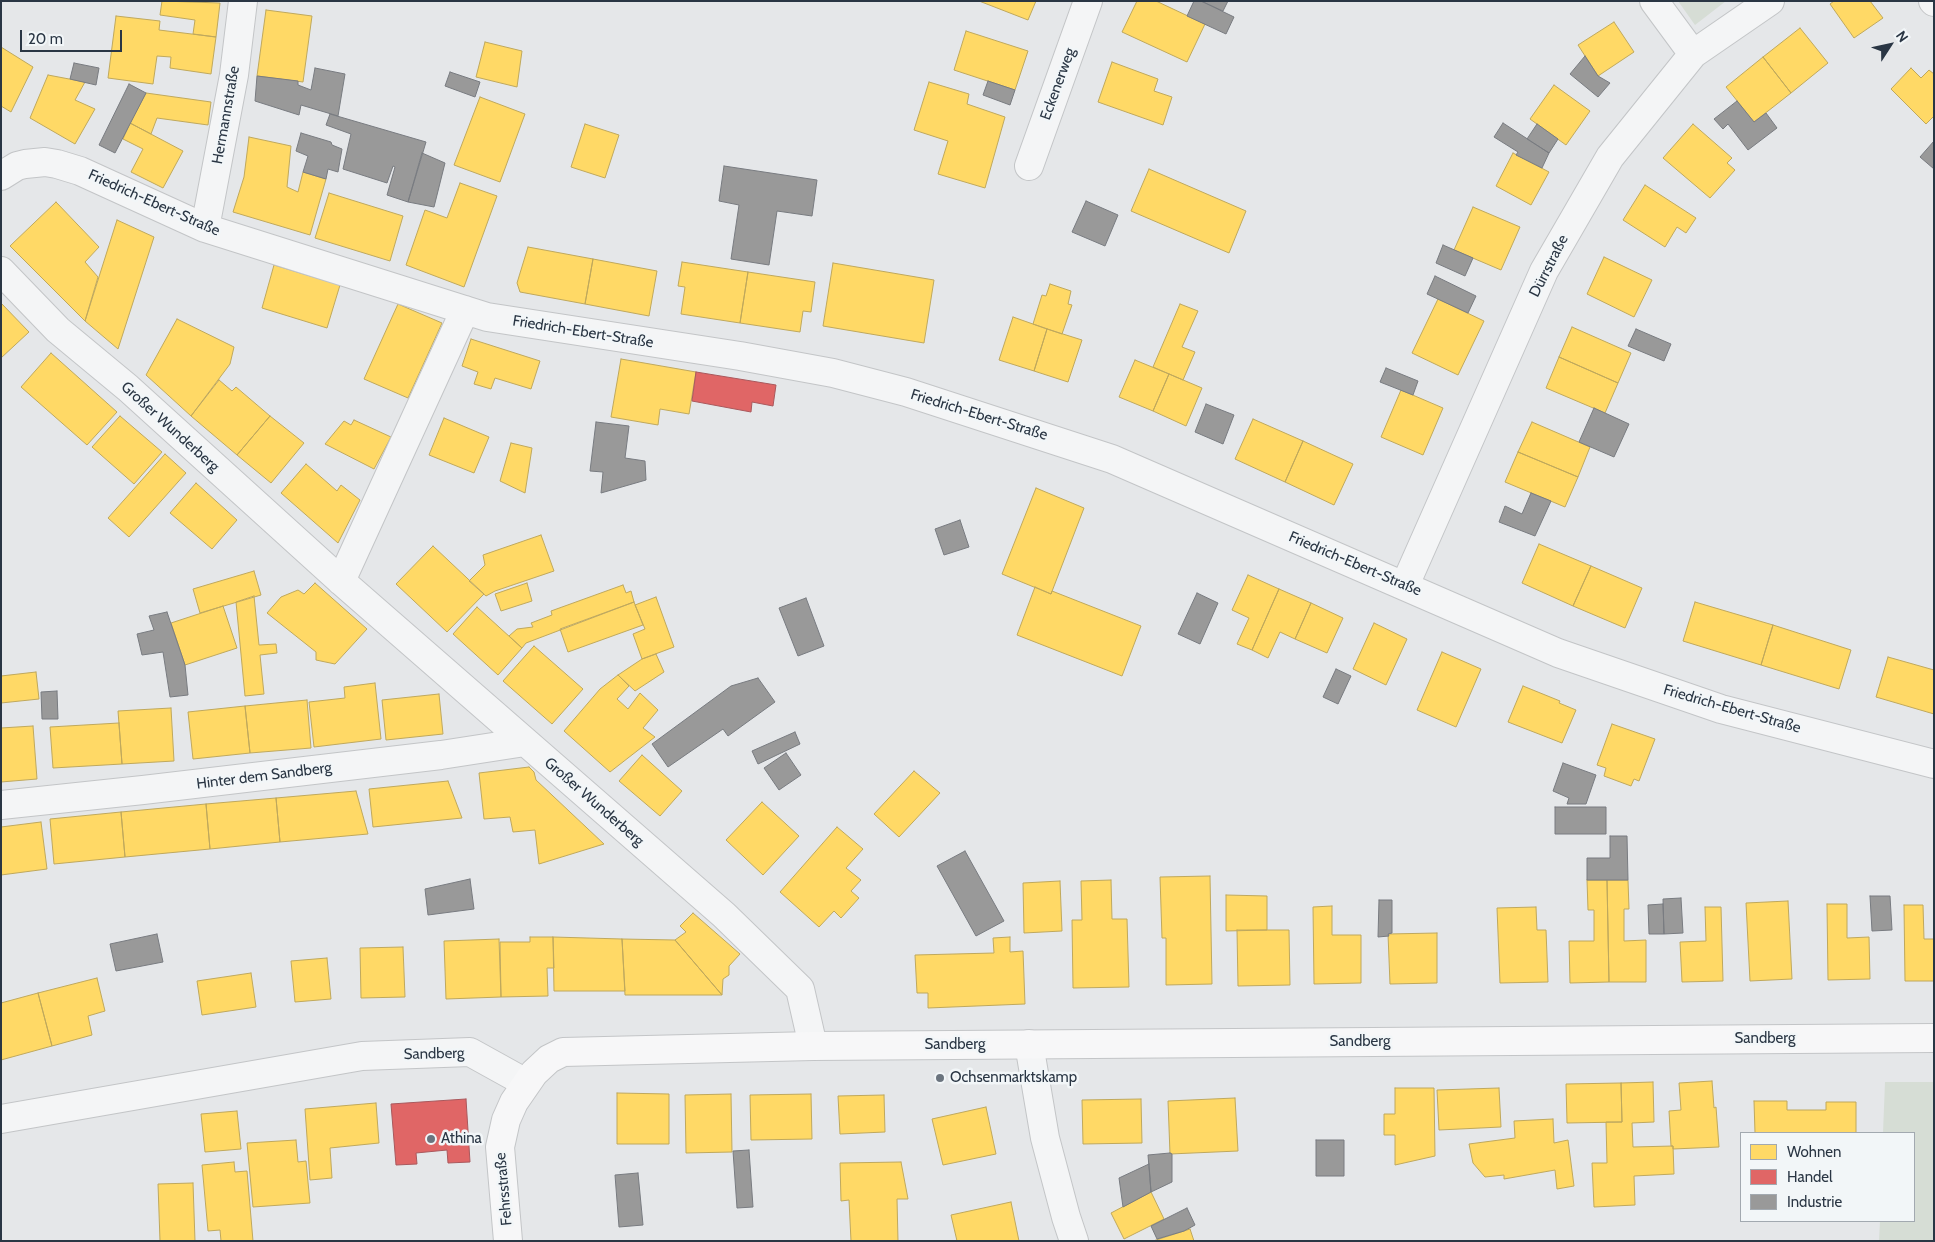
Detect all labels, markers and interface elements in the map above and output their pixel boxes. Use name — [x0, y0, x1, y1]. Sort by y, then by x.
scale bar — [22, 20, 125, 52]
north arrow — [1865, 20, 1915, 70]
text: N — [1892, 27, 1913, 46]
text: 20 m — [28, 30, 63, 48]
street label: Eckenerweg — [1037, 45, 1079, 123]
street label: Hermannstraße — [209, 65, 243, 165]
street label: Friedrich-Ebert-Straße — [85, 166, 223, 240]
street label: Dürrstraße — [1526, 232, 1572, 300]
street label: Friedrich-Ebert-Straße — [511, 312, 655, 352]
street label: Großer Wunderberg — [117, 378, 223, 476]
street label: Friedrich-Ebert-Straße — [908, 386, 1050, 444]
street label: Friedrich-Ebert-Straße — [1286, 528, 1424, 600]
street label: Friedrich-Ebert-Straße — [1661, 681, 1803, 737]
street label: Großer Wunderberg — [541, 754, 647, 850]
street label: Hinter dem Sandberg — [195, 759, 333, 793]
street label: Sandberg — [1735, 1030, 1795, 1048]
street label: Sandberg — [1330, 1033, 1390, 1051]
street label: Sandberg — [925, 1036, 985, 1054]
street label: Sandberg — [403, 1044, 465, 1064]
place label: Ochsenmarktskamp — [950, 1069, 1077, 1087]
marker: Ochsenmarktskamp — [934, 1072, 946, 1084]
place label: Athina — [441, 1130, 482, 1148]
legend — [1740, 1132, 1915, 1222]
marker: Athina — [425, 1133, 437, 1145]
text: Wohnen — [1787, 1143, 1841, 1161]
street label: Fehrsstraße — [492, 1152, 516, 1226]
text: Handel — [1787, 1168, 1833, 1186]
text: Industrie — [1787, 1193, 1842, 1211]

